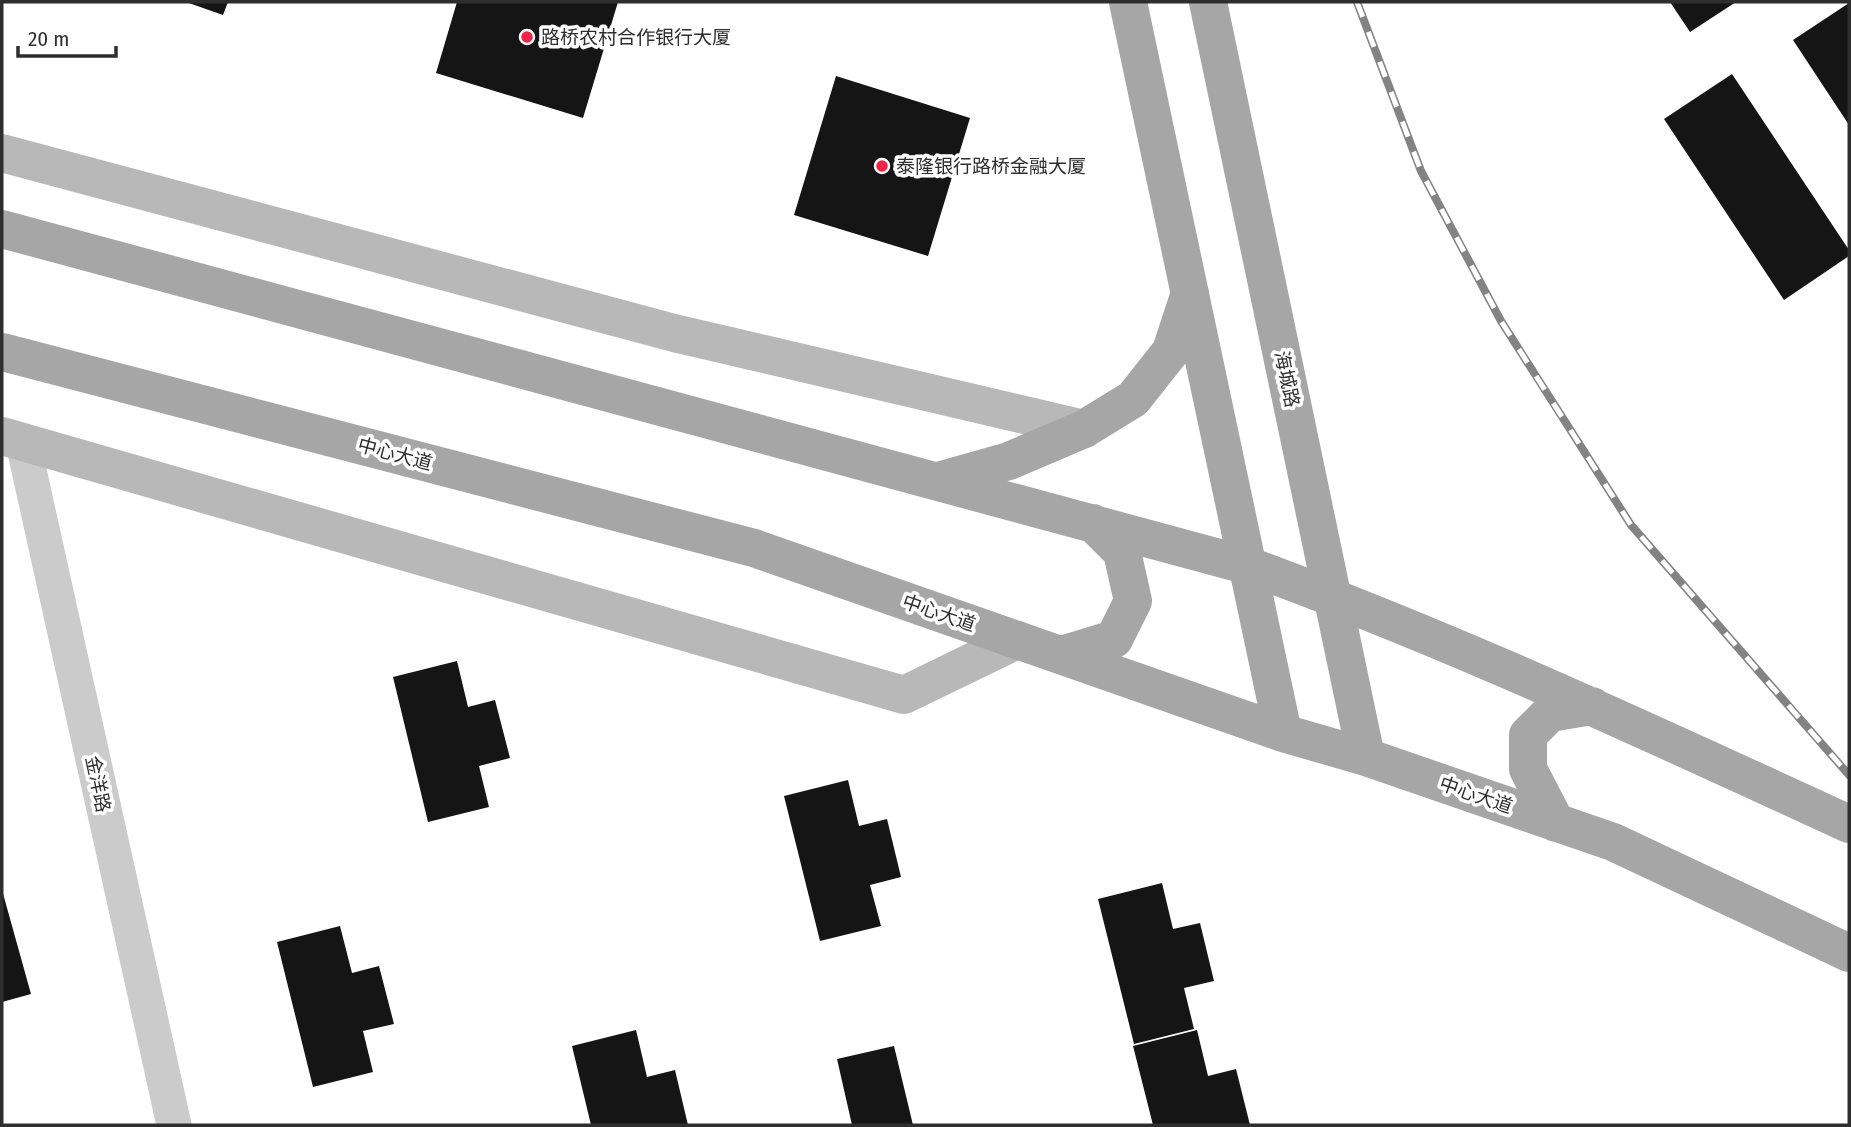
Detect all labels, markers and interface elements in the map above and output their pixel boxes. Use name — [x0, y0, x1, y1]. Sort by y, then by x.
scale bar — [18, 14, 116, 58]
text: 20 m — [28, 26, 69, 52]
place label: 路桥农村合作银行大厦 — [541, 26, 731, 49]
marker: 路桥农村合作银行大厦 — [519, 29, 535, 45]
place label: 泰隆银行路桥金融大厦 — [896, 155, 1086, 178]
marker: 泰隆银行路桥金融大厦 — [874, 158, 890, 174]
street label: 海城路 — [1270, 349, 1304, 409]
street label: 中心大道 — [355, 433, 435, 475]
street label: 中心大道 — [899, 590, 979, 636]
street label: 金洋路 — [81, 754, 115, 814]
street label: 中心大道 — [1436, 772, 1516, 818]

